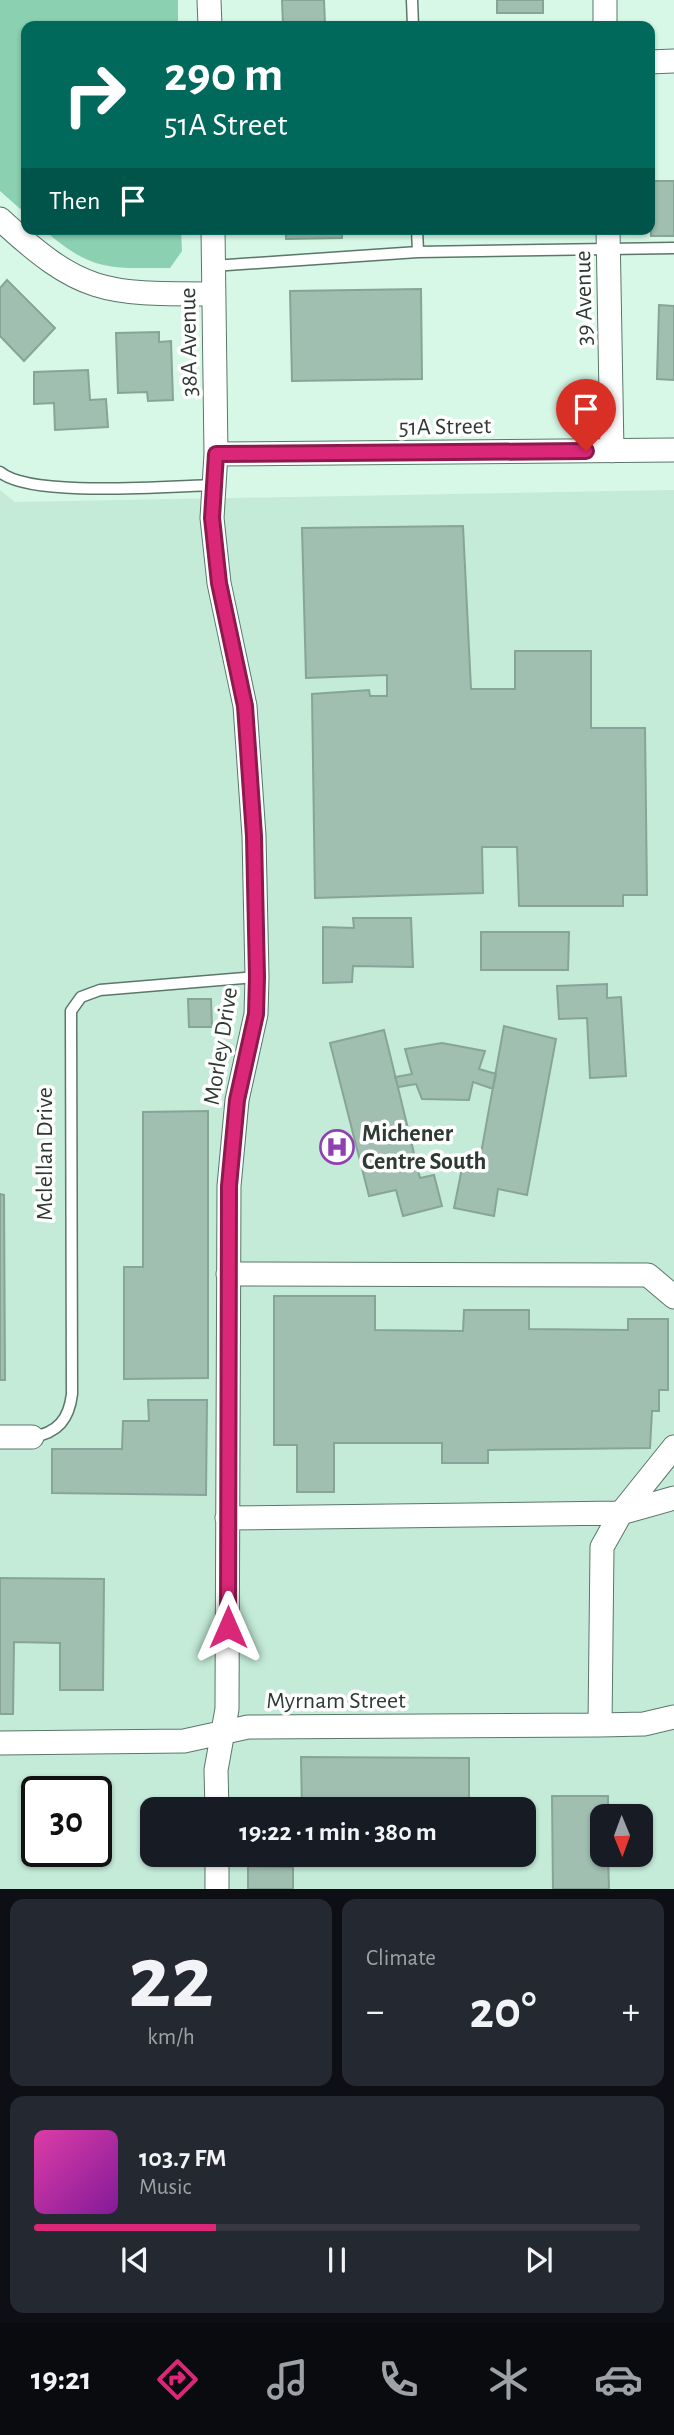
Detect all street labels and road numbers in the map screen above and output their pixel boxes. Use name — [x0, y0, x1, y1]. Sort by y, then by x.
street label: 39 Avenue — [571, 250, 597, 346]
street label: 38A Avenue — [176, 287, 202, 397]
street label: 51A Street — [399, 414, 492, 440]
street label: Morley Drive — [200, 986, 242, 1107]
street label: Mclellan Drive — [33, 1087, 57, 1221]
street label: Myrnam Street — [266, 1689, 406, 1713]

